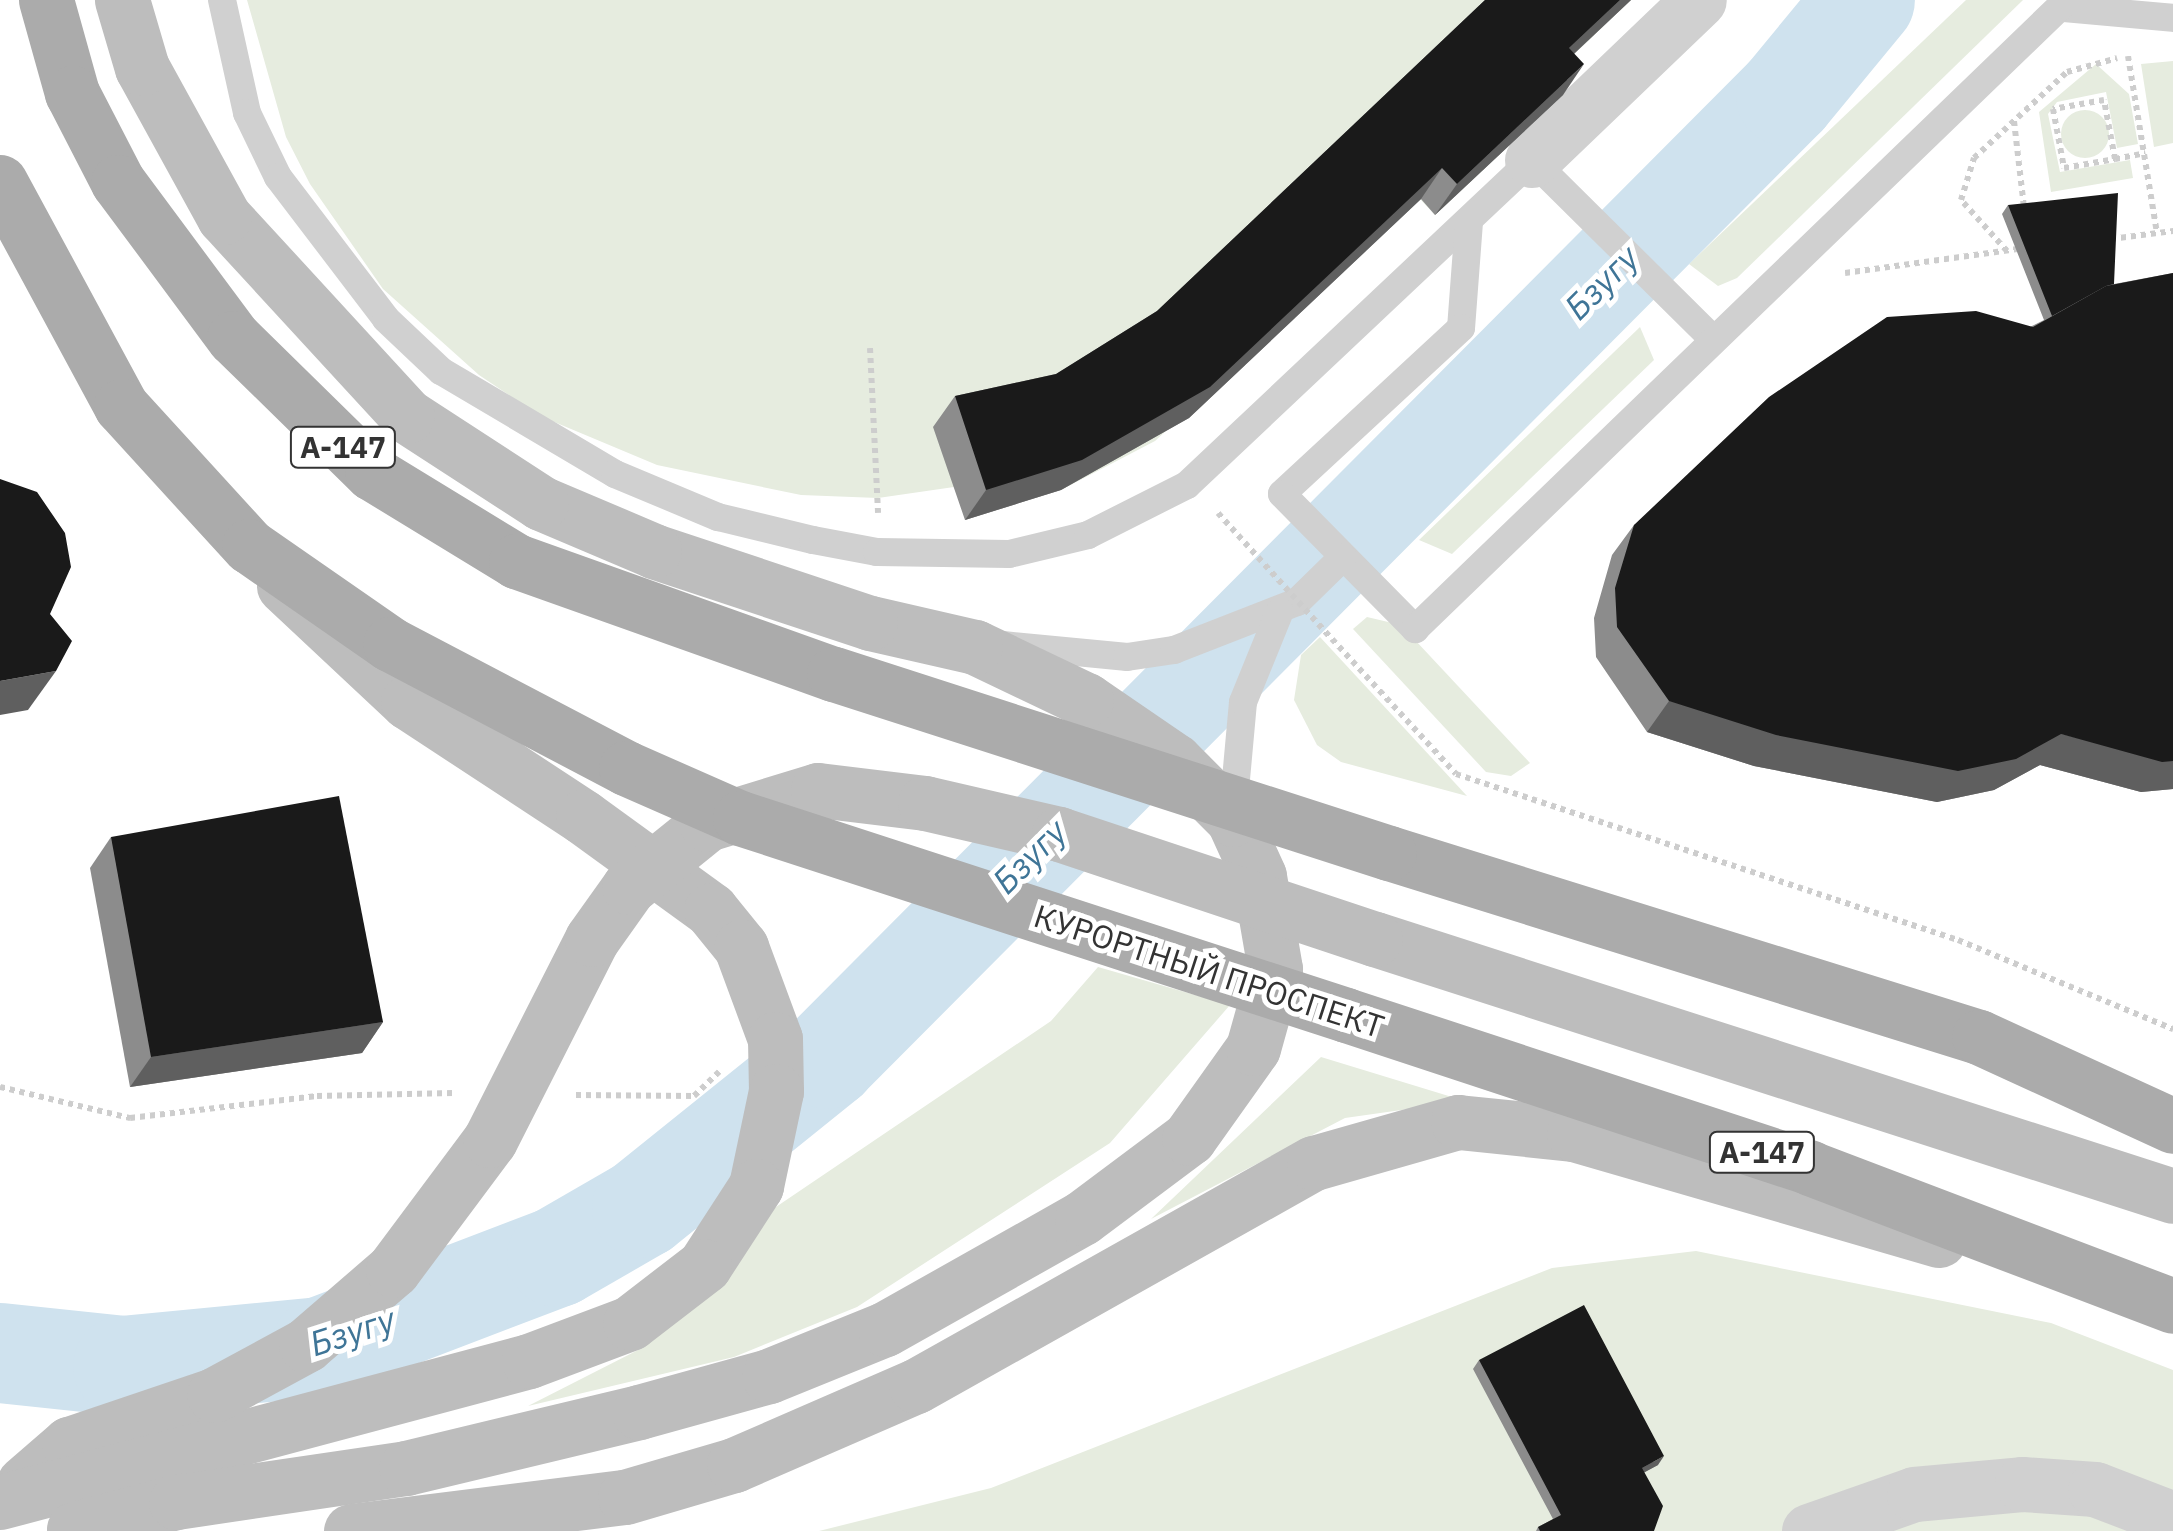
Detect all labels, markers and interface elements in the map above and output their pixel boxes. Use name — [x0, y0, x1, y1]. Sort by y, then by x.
water label: Бзугу — [1555, 236, 1647, 328]
road number: А-147 — [288, 422, 398, 472]
water label: Бзугу — [983, 810, 1075, 902]
street label: КУРОРТНЫЙ ПРОСПЕКТ — [1029, 896, 1389, 1046]
road number: А-147 — [1707, 1127, 1817, 1177]
water label: Бзугу — [304, 1298, 400, 1364]

